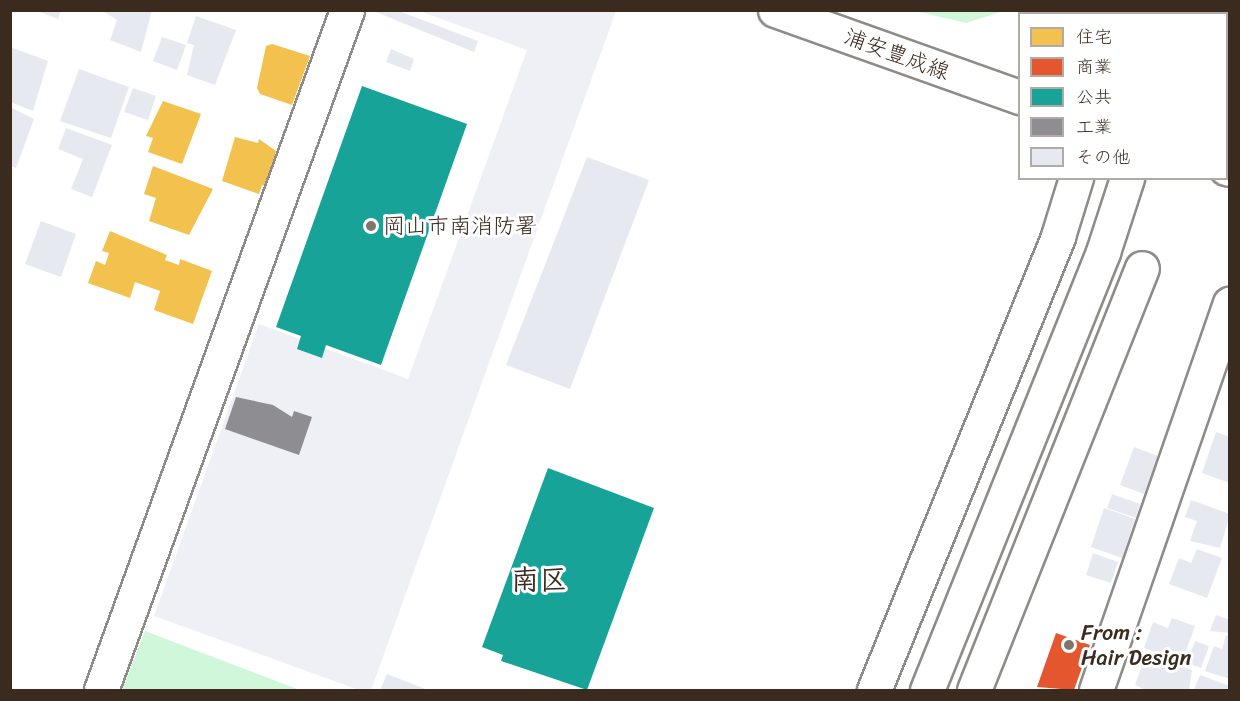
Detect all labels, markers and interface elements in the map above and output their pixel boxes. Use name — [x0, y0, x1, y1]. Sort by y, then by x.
legend — [1018, 12, 1228, 180]
text: 住宅 — [1076, 21, 1112, 53]
street label: 浦安豊成線 — [841, 23, 953, 85]
text: 商業 — [1076, 51, 1112, 83]
text: 公共 — [1076, 81, 1112, 113]
text: 工業 — [1076, 111, 1112, 143]
text: その他 — [1076, 141, 1130, 173]
place label: 岡山市南消防署 — [383, 213, 537, 239]
marker: 岡山市南消防署 — [364, 219, 378, 233]
district label: 南区 — [511, 563, 567, 597]
place label: From : Hair Design — [1081, 619, 1192, 670]
marker: From : Hair Design — [1062, 638, 1076, 652]

